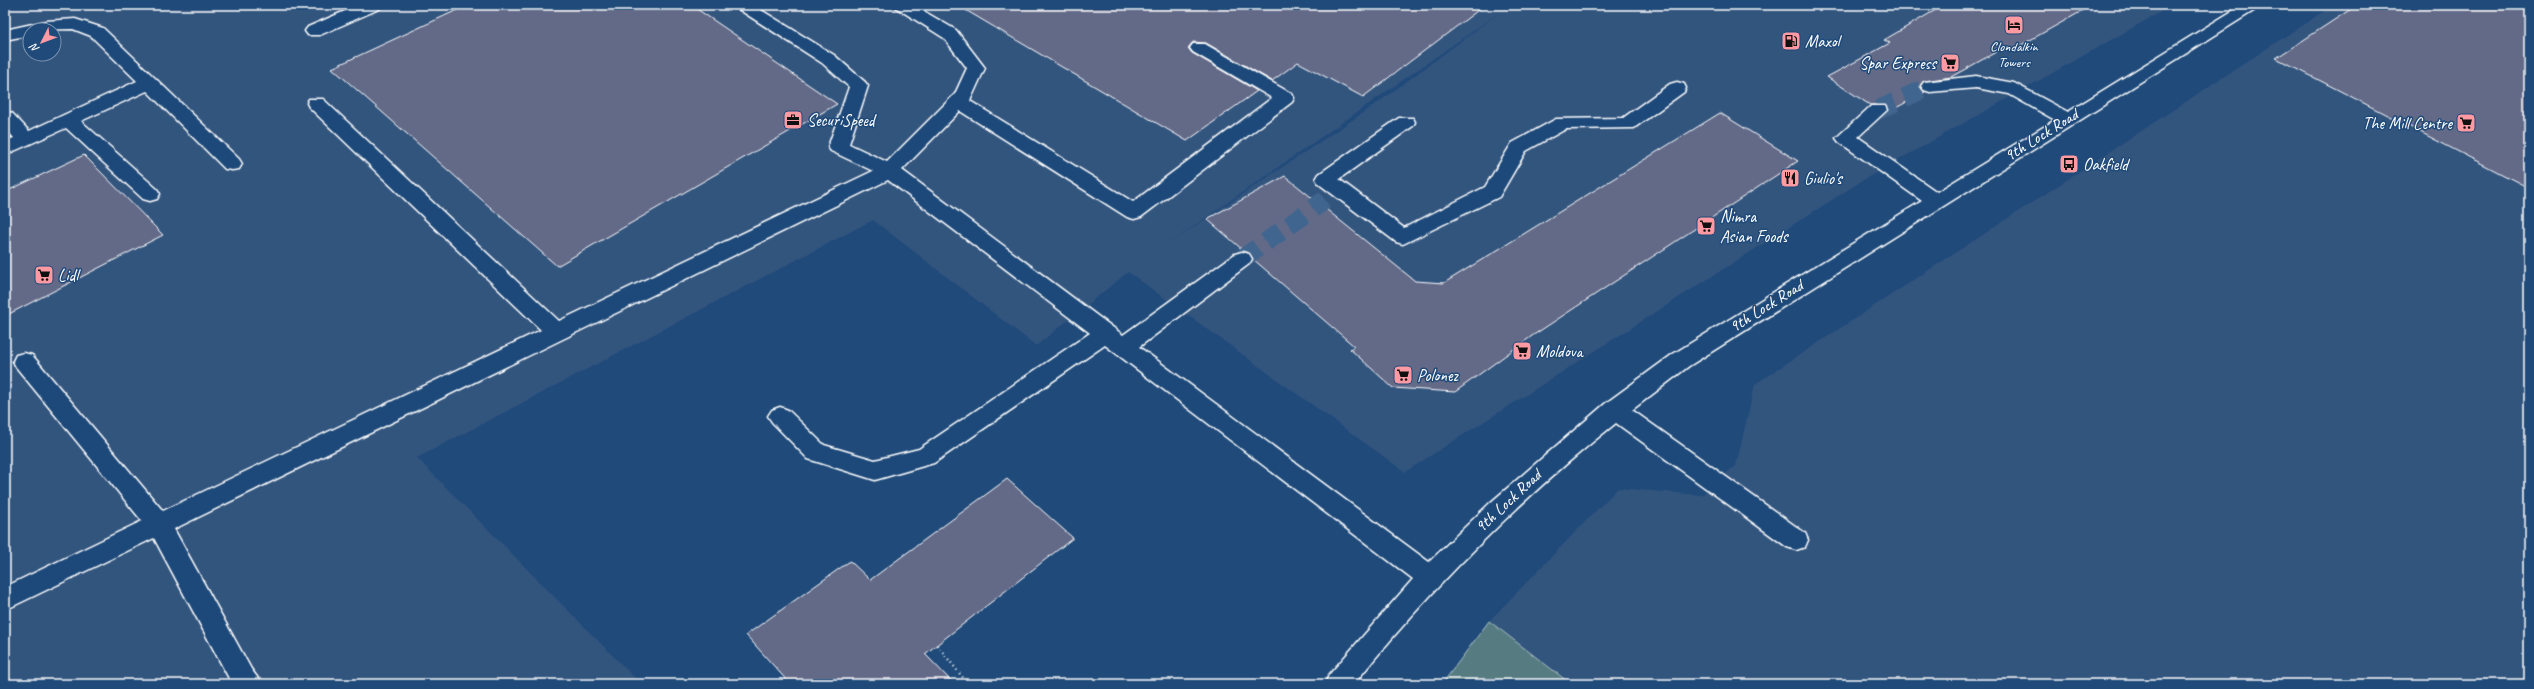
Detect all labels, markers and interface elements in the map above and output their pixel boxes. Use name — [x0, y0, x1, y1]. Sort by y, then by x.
hotel icon: Clondalkin Towers — [2003, 14, 2025, 36]
north arrow — [22, 22, 62, 62]
fuel station icon: Maxol — [1780, 30, 1802, 52]
place label: Maxol — [1805, 31, 1843, 52]
place label: Clondalkin Towers — [1990, 38, 2039, 71]
text: N — [26, 40, 42, 56]
supermarket icon: Spar Express — [1939, 52, 1961, 74]
place label: Spar Express — [1859, 53, 1938, 74]
street label: 9th Lock Road — [2000, 102, 2085, 166]
office icon: SecuriSpeed — [782, 109, 804, 131]
place label: SecuriSpeed — [807, 110, 877, 131]
supermarket icon: The Mill Centre — [2455, 112, 2477, 134]
place label: The Mill Centre — [2362, 113, 2453, 134]
bus stop icon: Oakfield — [2058, 153, 2080, 175]
place label: Oakfield — [2083, 154, 2130, 175]
restaurant icon: Giulio's — [1779, 167, 1801, 189]
place label: Giulio's — [1804, 168, 1844, 189]
place label: Nimra Asian Foods — [1720, 206, 1790, 247]
supermarket icon: Nimra Asian Foods — [1695, 215, 1717, 237]
supermarket icon: Lidl — [33, 264, 55, 286]
place label: Lidl — [58, 265, 81, 286]
street label: 9th Lock Road — [1725, 273, 1810, 337]
supermarket icon: Moldova — [1511, 340, 1533, 362]
place label: Moldova — [1536, 341, 1584, 362]
supermarket icon: Polonez — [1392, 364, 1414, 386]
place label: Polonez — [1417, 365, 1459, 386]
street label: 9th Lock Road — [1470, 463, 1548, 537]

